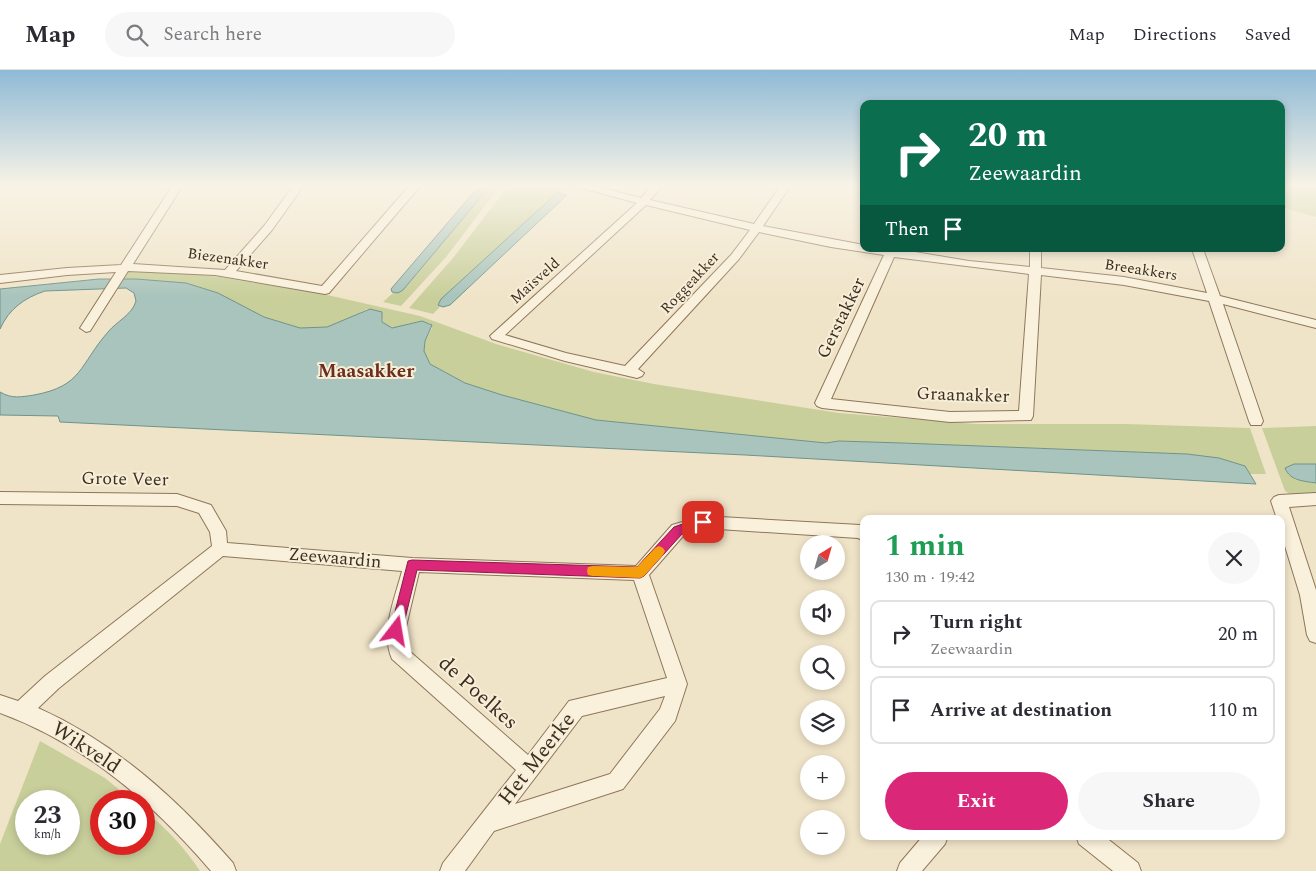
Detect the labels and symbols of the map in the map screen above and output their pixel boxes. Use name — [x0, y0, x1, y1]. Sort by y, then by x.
street label: Biezenakker — [186, 242, 270, 276]
street label: Roggeakker — [655, 247, 725, 319]
street label: Maïsveld — [505, 252, 565, 310]
street label: Breeakkers — [1103, 253, 1179, 287]
street label: Gerstakker — [810, 273, 872, 363]
district label: Maasakker — [318, 357, 415, 386]
street label: Graanakker — [916, 380, 1010, 410]
street label: Grote Veer — [81, 465, 169, 493]
pin — [682, 501, 724, 543]
north arrow — [800, 535, 845, 580]
street label: Zeewaardin — [287, 540, 383, 576]
position arrow — [369, 604, 421, 656]
street label: de Poelkes — [431, 648, 525, 738]
street label: Het Meerke — [490, 706, 584, 812]
street label: Wikveld — [45, 714, 127, 782]
speed limit sign: 30 — [90, 790, 155, 855]

